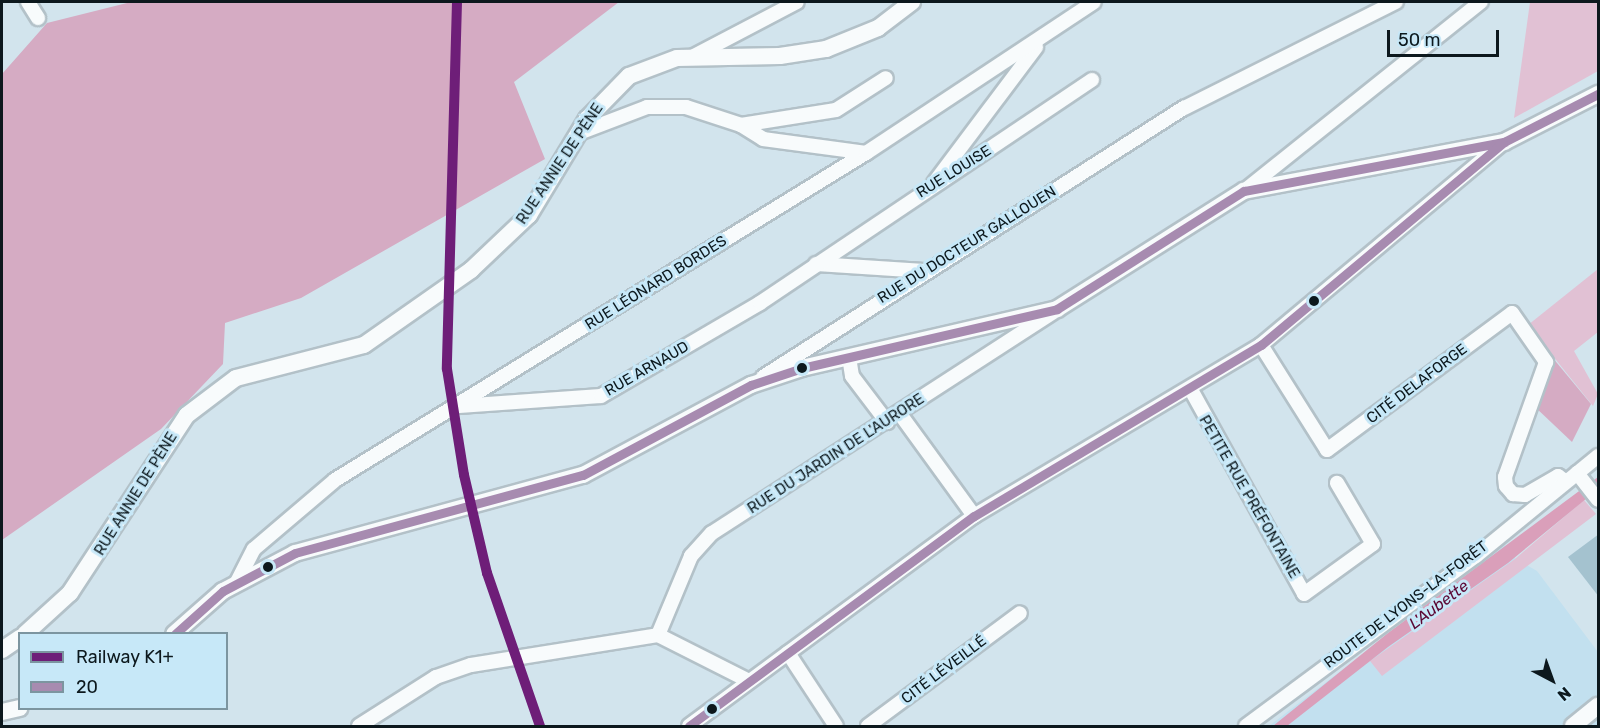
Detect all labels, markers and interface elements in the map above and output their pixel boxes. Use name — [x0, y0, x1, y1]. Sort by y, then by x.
scale bar — [1390, 18, 1502, 56]
text: 50 m — [1398, 29, 1441, 51]
street label: RUE ANNIE DE PÈNE — [513, 100, 607, 228]
street label: RUE LOUISE — [913, 142, 995, 202]
street label: RUE DU DOCTEUR GALLOUEN — [875, 183, 1059, 307]
street label: RUE LÉONARD BORDES — [582, 232, 730, 334]
unlabelled marker — [1308, 295, 1320, 307]
street label: RUE ARNAUD — [602, 338, 692, 400]
street label: CITÉ DELAFORGE — [1363, 340, 1471, 428]
unlabelled marker — [796, 362, 808, 374]
street label: RUE DU JARDIN DE L'AURORE — [744, 390, 928, 518]
street label: PETITE RUE PRÉFONTAINE — [1195, 412, 1303, 582]
street label: RUE ANNIE DE PÈNE — [91, 429, 181, 559]
street label: ROUTE DE LYONS-LA-FORÊT — [1321, 538, 1491, 672]
unlabelled marker — [262, 561, 274, 573]
water label: L'Aubette — [1405, 576, 1473, 634]
legend — [18, 632, 228, 710]
street label: CITÉ LÉVEILLÉ — [898, 632, 990, 708]
text: Railway K1+ — [76, 646, 174, 668]
north arrow — [1522, 650, 1582, 710]
text: 20 — [76, 676, 98, 698]
text: N — [1554, 683, 1575, 705]
unlabelled marker — [706, 703, 718, 715]

